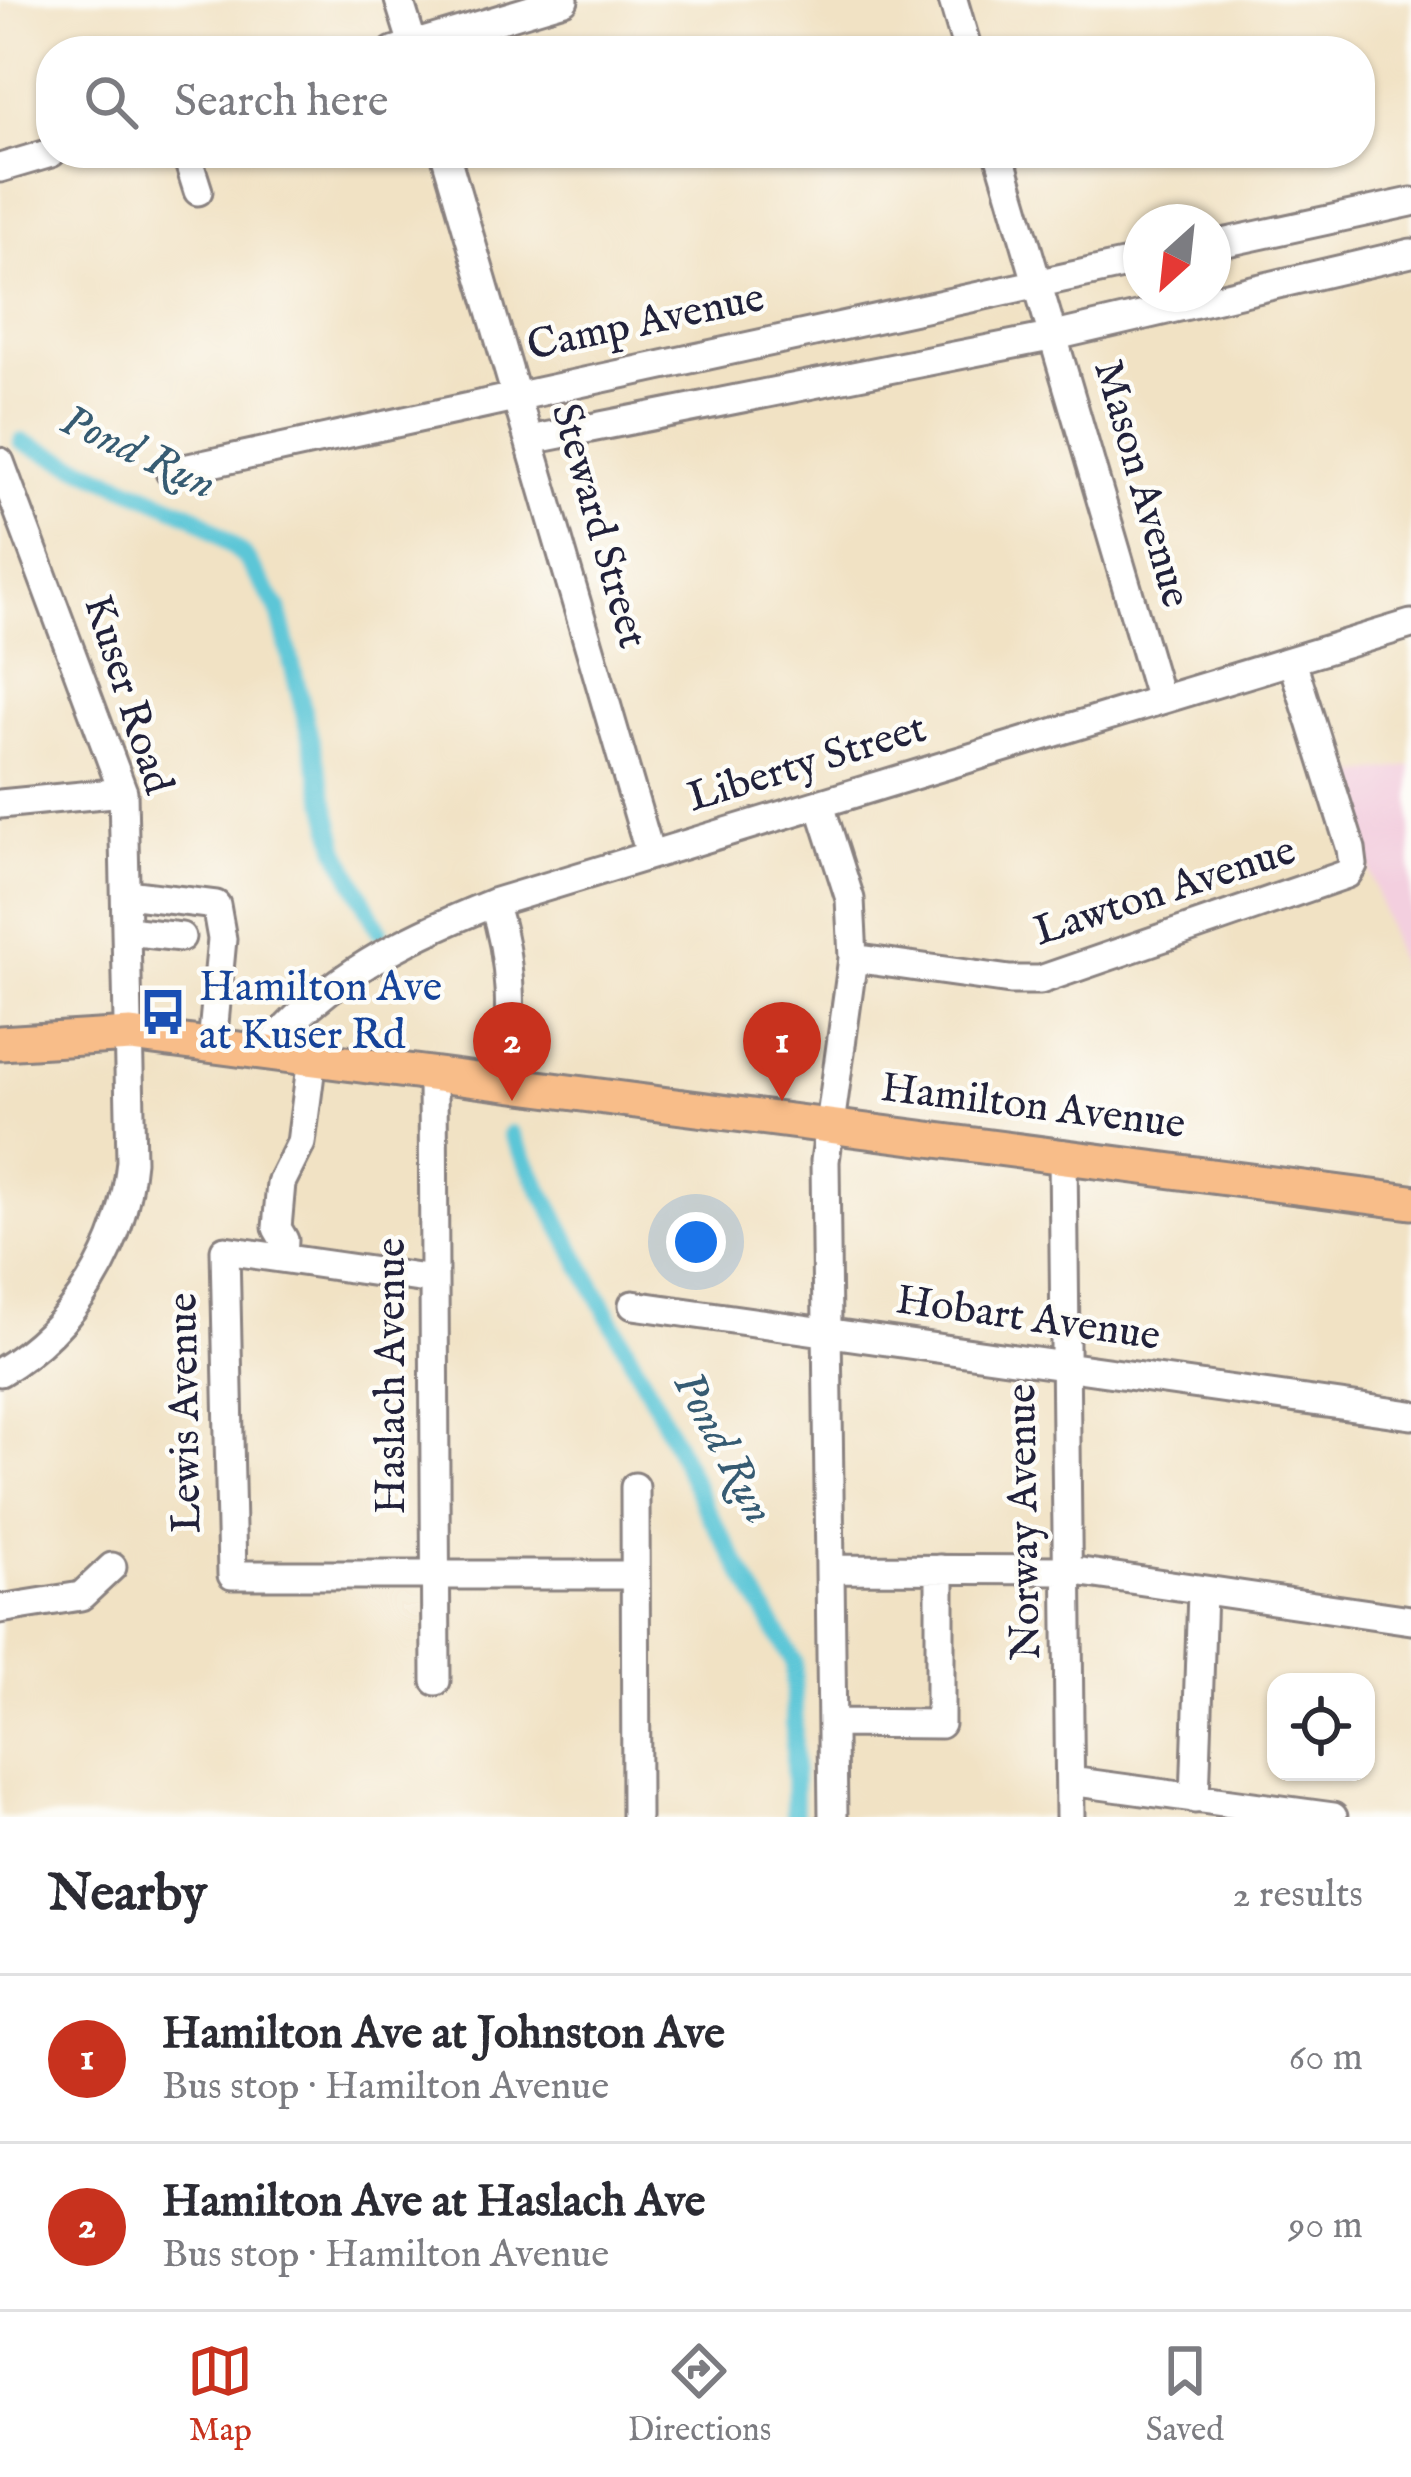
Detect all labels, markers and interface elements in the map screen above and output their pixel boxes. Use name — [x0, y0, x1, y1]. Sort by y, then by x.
search box — [36, 36, 1375, 168]
icon: search — [78, 69, 144, 135]
text: Search here — [174, 74, 388, 131]
north arrow — [1123, 204, 1231, 312]
street label: Camp Avenue — [523, 272, 769, 374]
street label: Mason Avenue — [1080, 354, 1202, 614]
water label: Pond Run — [51, 392, 225, 514]
street label: Steward Street — [538, 397, 658, 655]
street label: Kuser Road — [70, 589, 184, 802]
street label: Liberty Street — [681, 703, 933, 825]
street label: Lawton Avenue — [1028, 825, 1302, 959]
place label: Hamilton Ave at Kuser Rd — [199, 962, 442, 1063]
bus stop icon: Hamilton Ave at Kuser Rd — [138, 987, 188, 1037]
pin: 2 — [473, 1002, 551, 1101]
pin: 1 — [743, 1002, 821, 1101]
street label: Hamilton Avenue — [878, 1062, 1188, 1152]
your location — [666, 1212, 726, 1272]
street label: Haslach Avenue — [366, 1238, 419, 1514]
street label: Hobart Avenue — [893, 1274, 1163, 1364]
street label: Lewis Avenue — [157, 1292, 215, 1534]
water label: Pond Run — [659, 1362, 787, 1534]
street label: Norway Avenue — [996, 1383, 1054, 1661]
map controls — [1267, 1673, 1375, 1781]
button: locate — [1267, 1673, 1375, 1781]
text: Nearby — [48, 1863, 207, 1928]
text: 2 results — [1232, 1871, 1363, 1920]
text: Hamilton Ave at Johnston Ave — [162, 2006, 725, 2063]
text: 1 — [80, 2034, 94, 2083]
text: 60 m — [1289, 2034, 1363, 2083]
text: Bus stop · Hamilton Avenue — [162, 2063, 609, 2112]
text: Hamilton Ave at Haslach Ave — [162, 2174, 705, 2231]
text: 2 — [78, 2202, 96, 2251]
text: 90 m — [1288, 2202, 1363, 2251]
text: Bus stop · Hamilton Avenue — [162, 2231, 609, 2280]
tab: Map — [187, 2338, 253, 2452]
tab: Directions — [628, 2338, 771, 2452]
tab: Saved — [1146, 2338, 1224, 2452]

